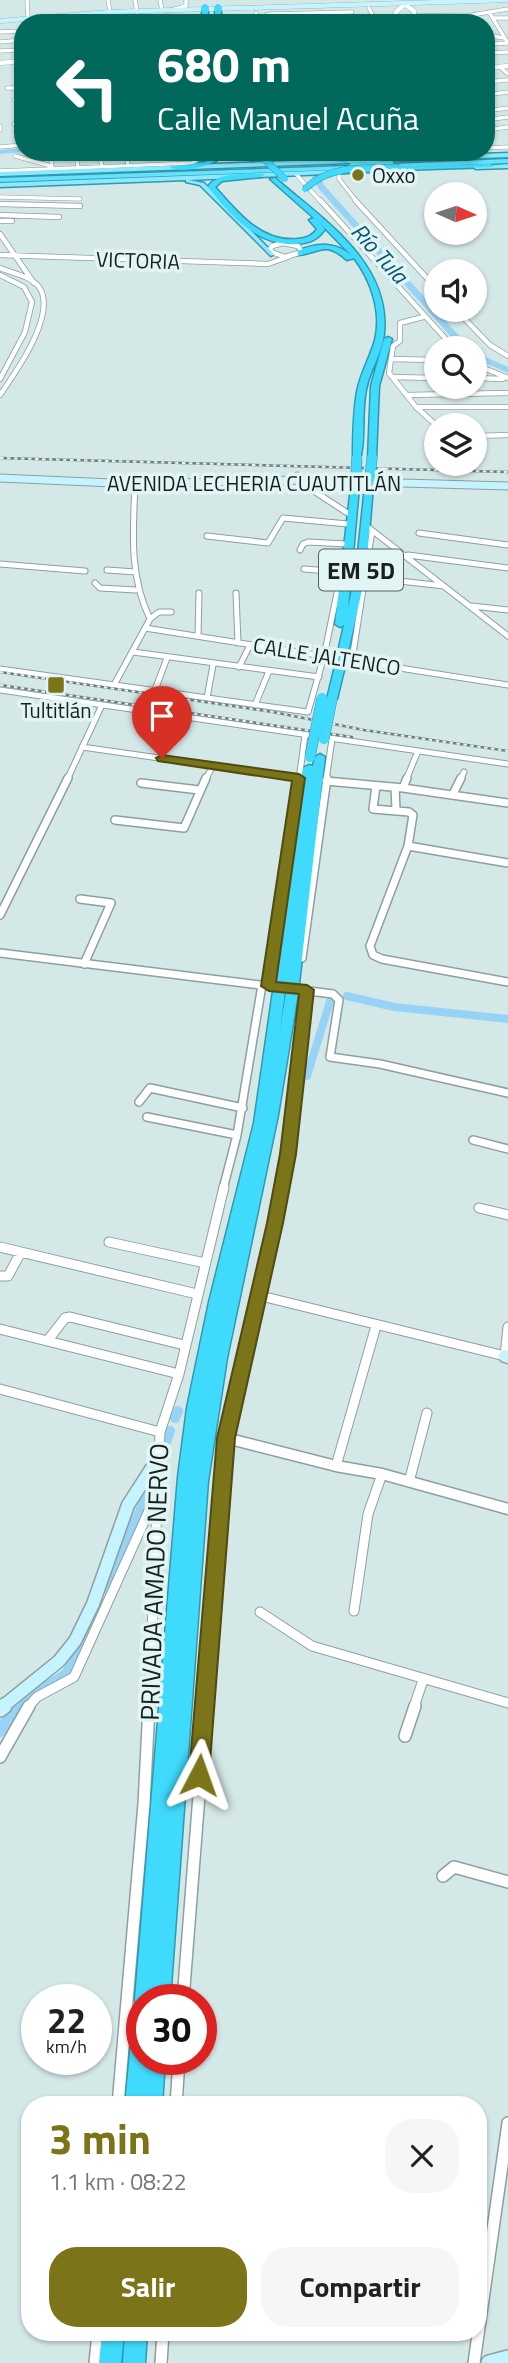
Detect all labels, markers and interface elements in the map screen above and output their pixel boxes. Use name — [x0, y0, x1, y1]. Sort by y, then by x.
text: 680 m — [157, 26, 291, 101]
icon: left — [42, 42, 133, 133]
text: Calle Manuel Acuña — [157, 94, 419, 142]
place label: Oxxo — [372, 159, 416, 191]
marker: Oxxo — [350, 167, 366, 183]
north arrow — [424, 182, 486, 245]
map controls — [424, 182, 487, 476]
water label: Río Tula — [343, 215, 418, 292]
street label: VICTORIA — [96, 243, 181, 277]
button: sound — [424, 259, 487, 322]
button: search — [424, 336, 487, 399]
button: layers — [424, 413, 487, 476]
street label: AVENIDA LECHERIA CUAUTITLÁN — [107, 467, 401, 499]
road number: EM 5D — [319, 550, 403, 590]
street label: CALLE JALTENCO — [251, 629, 403, 683]
marker: Tultitlán — [46, 675, 66, 695]
pin — [132, 686, 192, 758]
place label: Tultitlán — [20, 694, 92, 726]
icon: arrive — [143, 697, 181, 735]
street label: PRIVADA AMADO NERVO — [130, 1443, 178, 1721]
position arrow — [162, 1738, 236, 1812]
speed limit sign: 30 — [126, 1984, 217, 2075]
text: 22 — [47, 1993, 86, 2047]
text: km/h — [46, 2033, 87, 2060]
text: 3 min — [49, 2106, 151, 2170]
button: close — [385, 2119, 459, 2193]
text: 1.1 km · 08:22 — [49, 2164, 187, 2199]
button: Salir — [49, 2247, 247, 2327]
button: Compartir — [261, 2247, 459, 2327]

